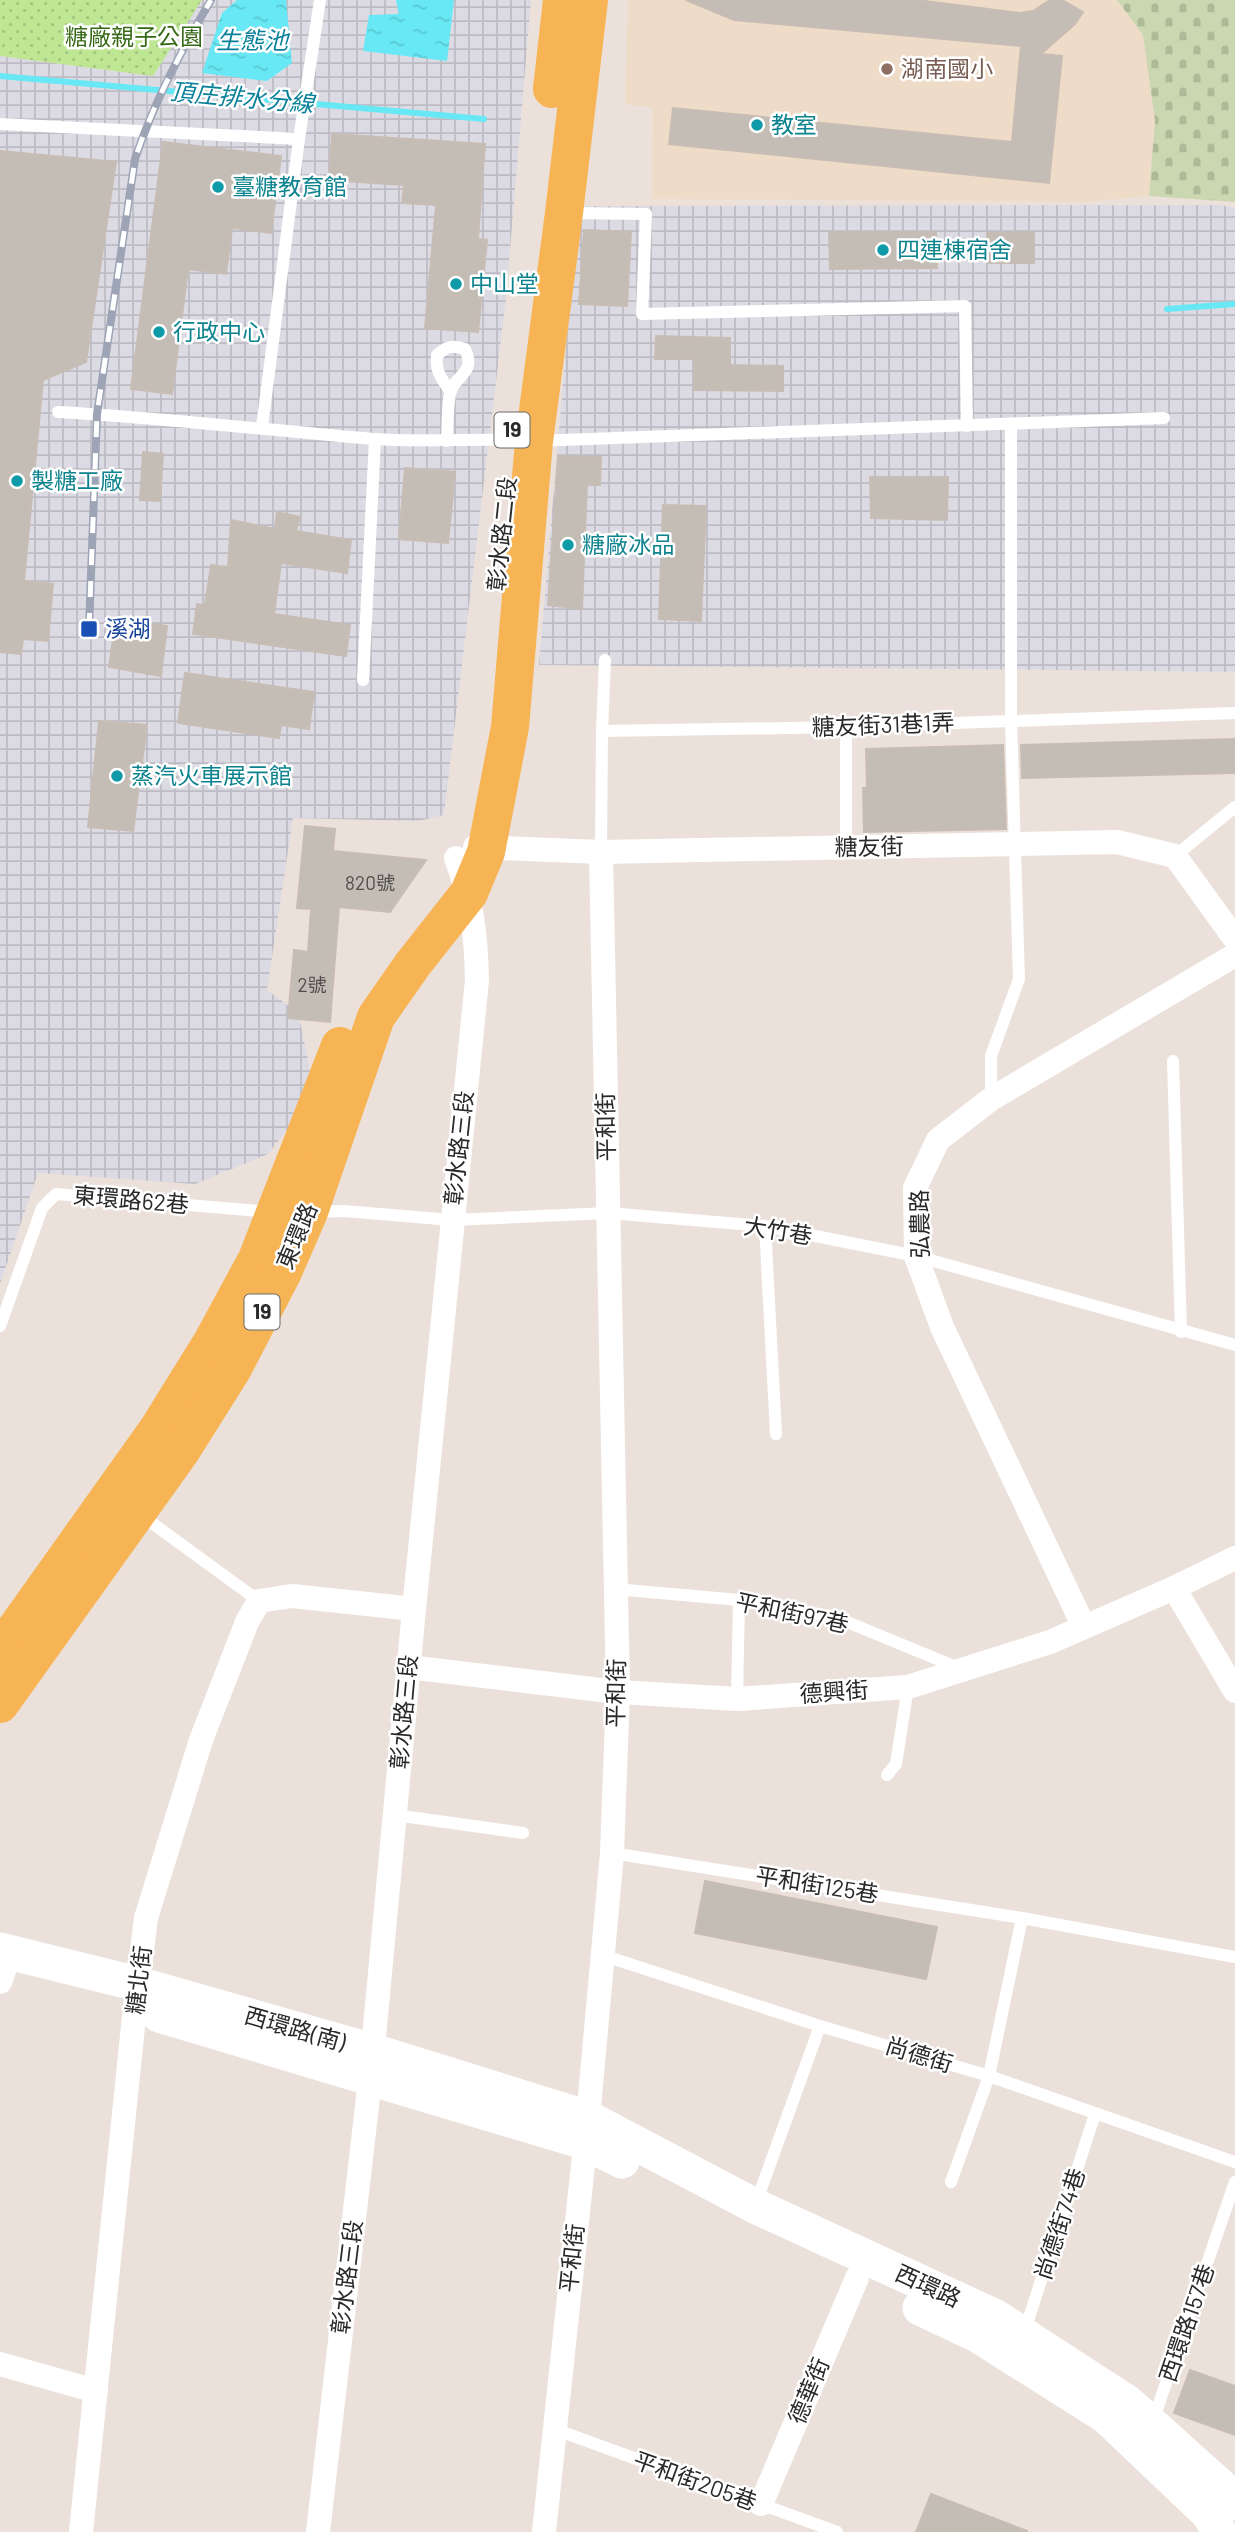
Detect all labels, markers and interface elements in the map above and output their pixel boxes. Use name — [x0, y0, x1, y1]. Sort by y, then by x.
park label: 糖廠親子公園 — [65, 22, 203, 50]
water label: 生態池 — [216, 25, 291, 54]
place label: 湖南國小 — [901, 54, 993, 82]
marker: 湖南國小 — [879, 61, 895, 77]
water label: 頂庄排水分線 — [169, 76, 318, 117]
place label: 教室 — [771, 110, 817, 138]
marker: 教室 — [749, 117, 765, 133]
place label: 臺糖教育館 — [232, 172, 347, 200]
marker: 臺糖教育館 — [210, 179, 226, 195]
place label: 四連棟宿舍 — [897, 235, 1012, 263]
marker: 四連棟宿舍 — [875, 242, 891, 258]
place label: 中山堂 — [470, 269, 539, 297]
marker: 中山堂 — [448, 276, 464, 292]
place label: 行政中心 — [173, 317, 265, 345]
marker: 行政中心 — [151, 324, 167, 340]
road number: 19 — [494, 412, 530, 448]
place label: 製糖工廠 — [31, 466, 123, 494]
marker: 製糖工廠 — [9, 473, 25, 489]
street label: 彰水路二段 — [481, 475, 521, 593]
place label: 糖廠冰品 — [582, 530, 674, 558]
marker: 糖廠冰品 — [560, 537, 576, 553]
place label: 溪湖 — [105, 614, 151, 642]
marker: 溪湖 — [79, 619, 99, 639]
street label: 糖友街31巷1弄 — [811, 708, 955, 740]
place label: 蒸汽火車展示館 — [131, 761, 292, 789]
marker: 蒸汽火車展示館 — [109, 768, 125, 784]
street label: 糖友街 — [834, 831, 904, 861]
house number: 820號 — [345, 871, 395, 894]
house number: 2號 — [297, 973, 327, 996]
street label: 彰水路三段 — [438, 1089, 478, 1207]
street label: 平和街 — [590, 1092, 620, 1162]
street label: 東環路62巷 — [72, 1180, 190, 1218]
street label: 弘農路 — [904, 1189, 934, 1259]
street label: 東環路 — [270, 1198, 322, 1273]
street label: 大竹巷 — [742, 1211, 814, 1249]
road number: 19 — [244, 1294, 280, 1330]
street label: 平和街97巷 — [733, 1586, 851, 1638]
street label: 彰水路三段 — [384, 1653, 422, 1770]
street label: 平和街 — [600, 1658, 630, 1728]
street label: 德興街 — [799, 1675, 869, 1707]
street label: 平和街125巷 — [754, 1860, 881, 1908]
street label: 糖北街 — [120, 1944, 156, 2016]
street label: 西環路(南) — [241, 2000, 350, 2056]
street label: 尚德街 — [882, 2031, 956, 2078]
street label: 尚德街74巷 — [1028, 2164, 1090, 2283]
street label: 彰水路三段 — [325, 2218, 367, 2336]
street label: 平和街 — [553, 2222, 589, 2294]
street label: 西環路 — [891, 2258, 966, 2312]
street label: 西環路157巷 — [1153, 2260, 1219, 2385]
street label: 德華街 — [782, 2353, 834, 2428]
street label: 平和街205巷 — [630, 2445, 761, 2515]

